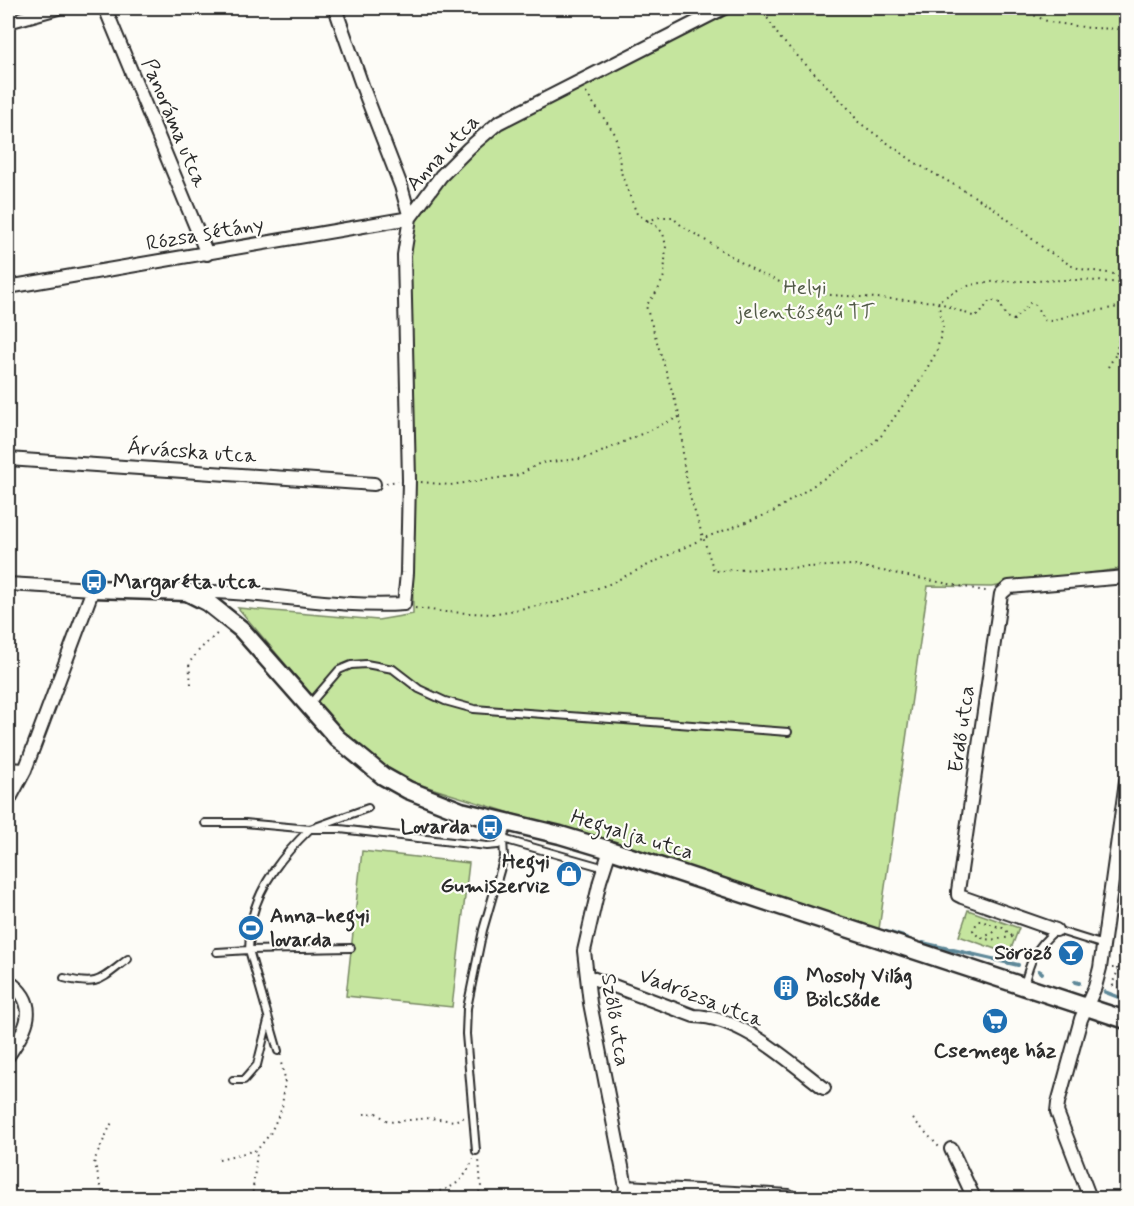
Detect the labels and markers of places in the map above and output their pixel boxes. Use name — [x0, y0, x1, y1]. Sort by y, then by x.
bus stop icon: Margaréta utca — [79, 567, 109, 597]
place label: Margaréta utca — [113, 568, 261, 598]
bus stop icon: Lovarda — [475, 812, 505, 842]
place label: Lovarda — [400, 813, 470, 841]
place label: Hegyi Gumiszerviz — [440, 848, 551, 900]
shop icon: Hegyi Gumiszerviz — [554, 859, 584, 889]
place label: Anna-hegyi lovarda — [270, 902, 370, 954]
sports icon: Anna-hegyi lovarda — [236, 913, 266, 943]
bar icon: Söröző — [1056, 938, 1086, 968]
place label: Söröző — [994, 939, 1052, 967]
place label: Mosoly Világ Bölcsőde — [806, 962, 912, 1014]
building icon: Mosoly Világ Bölcsőde — [771, 973, 801, 1003]
supermarket icon: Csemege ház — [980, 1006, 1010, 1036]
place label: Csemege ház — [934, 1037, 1057, 1065]

